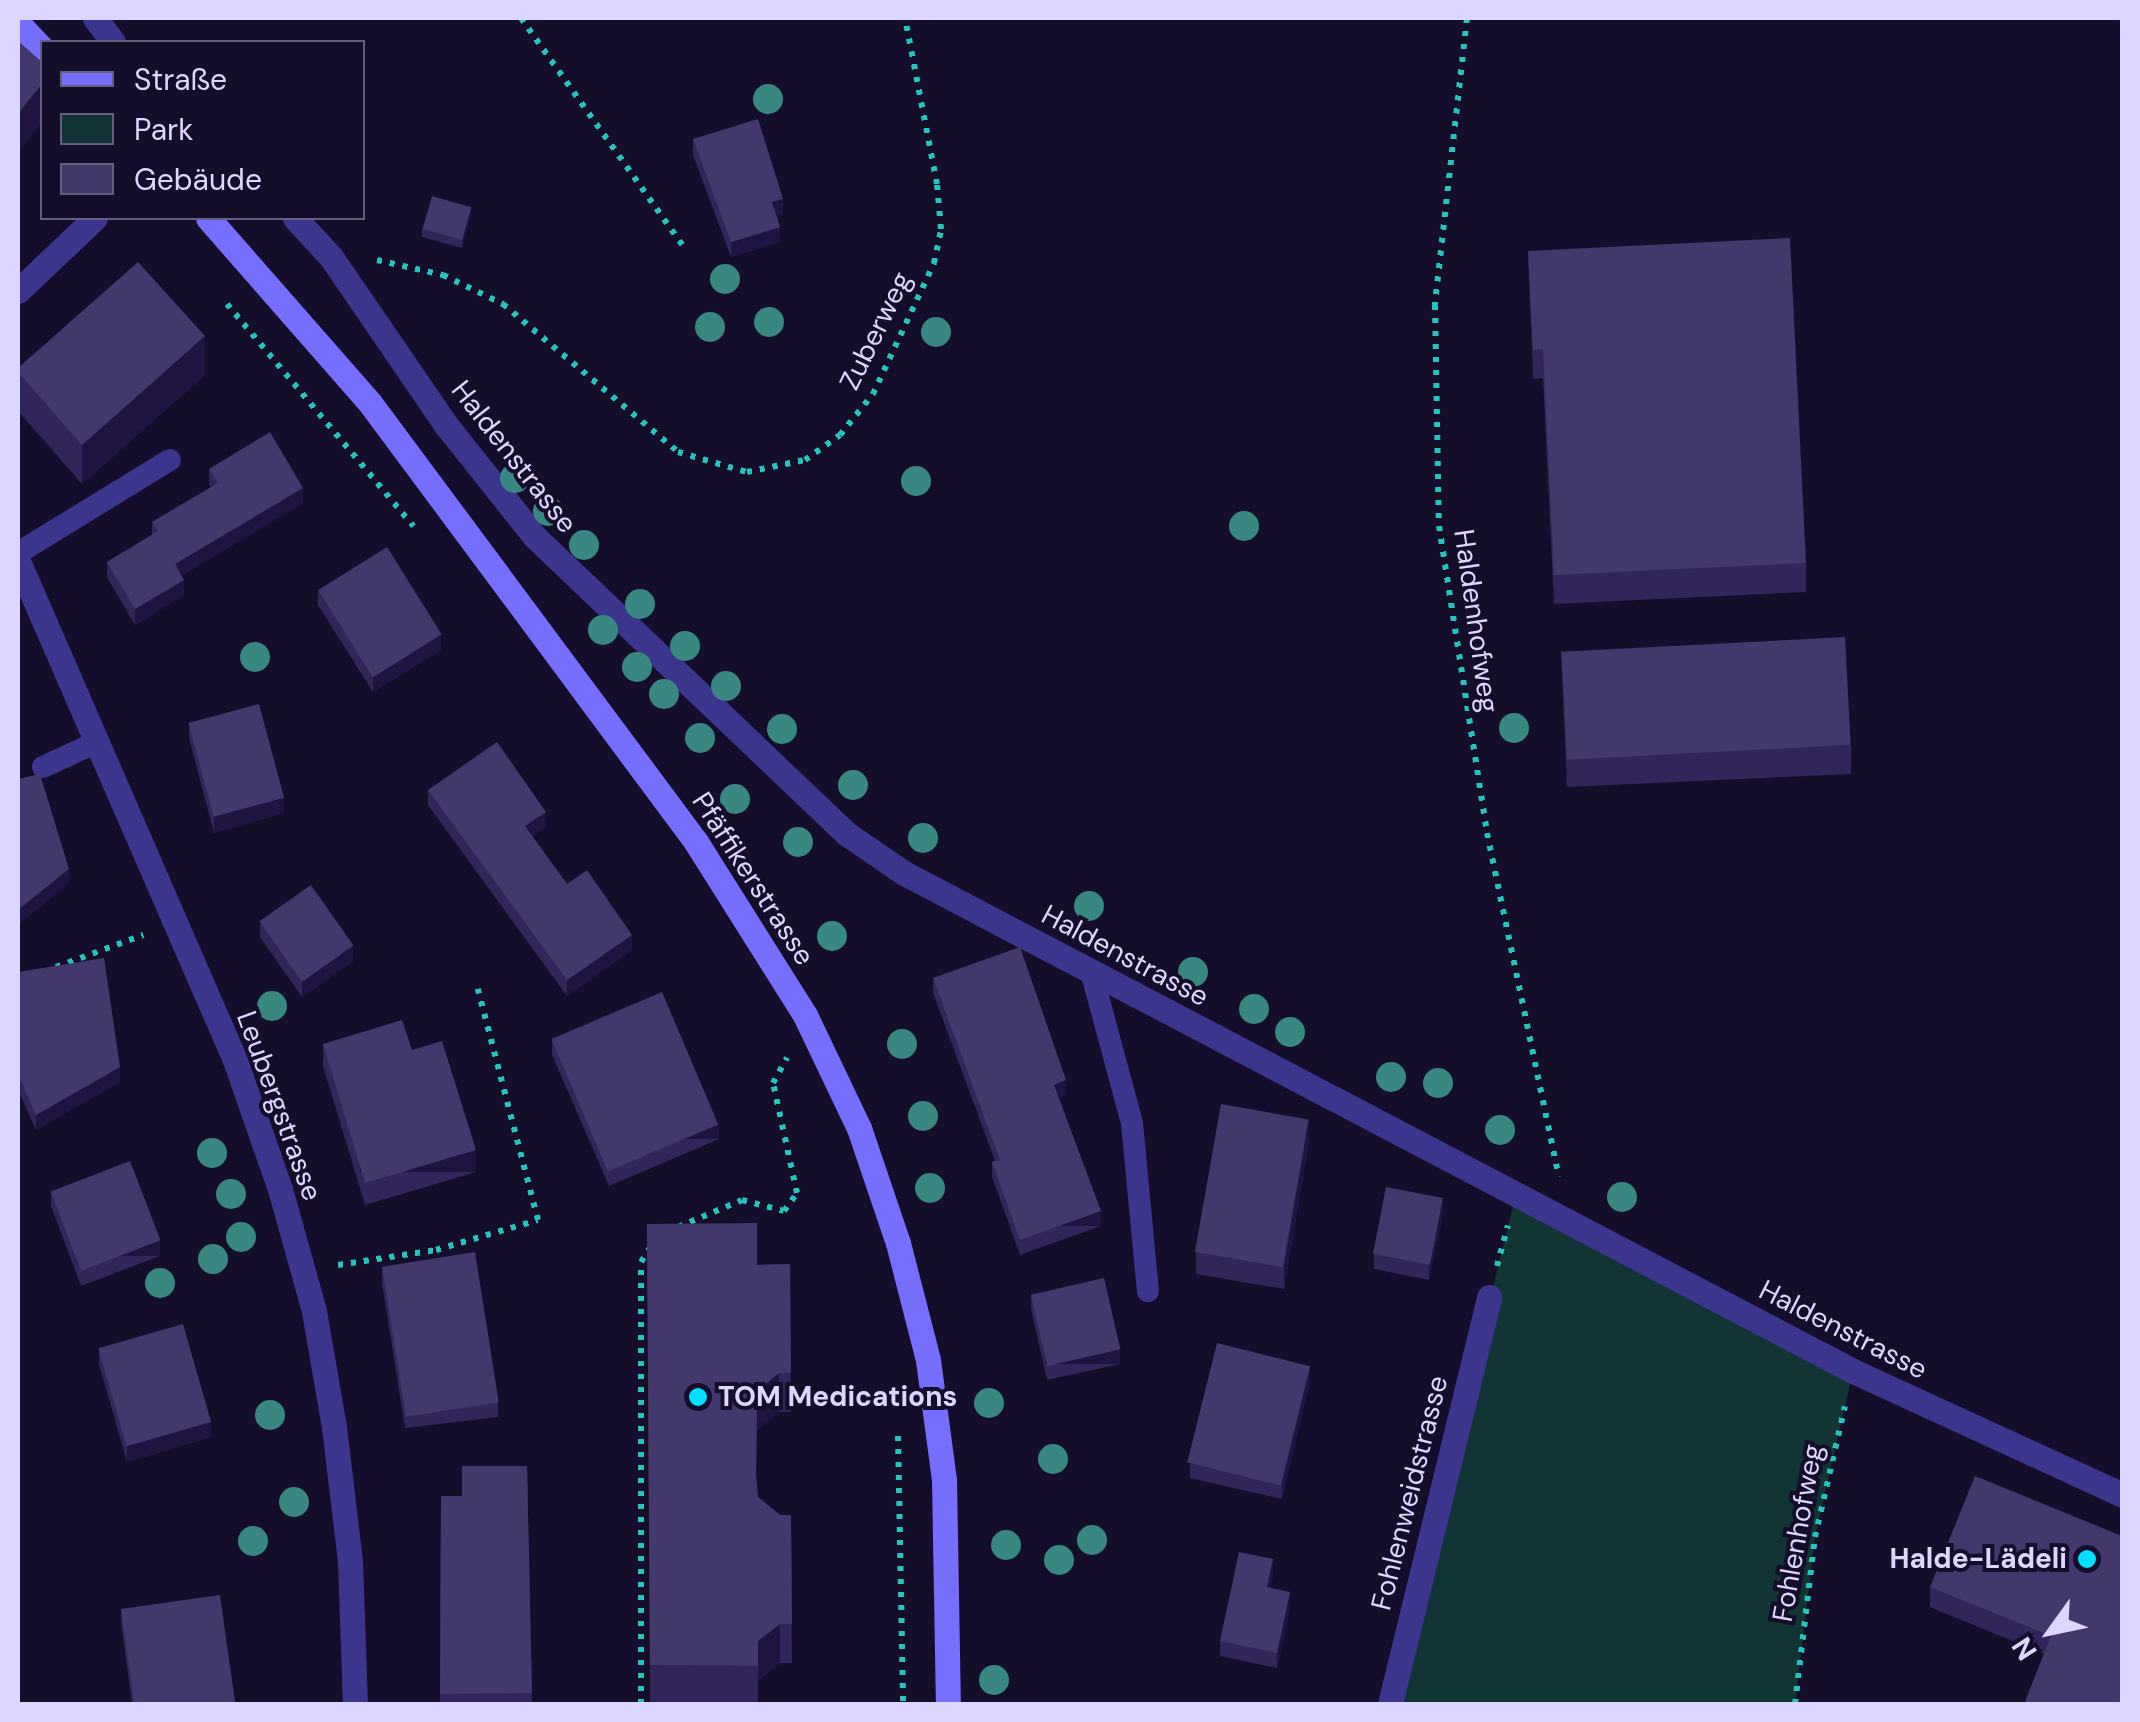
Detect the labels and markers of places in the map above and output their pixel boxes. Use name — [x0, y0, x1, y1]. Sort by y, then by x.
place label: TOM Medications — [718, 1380, 957, 1414]
marker: TOM Medications — [687, 1386, 709, 1408]
place label: Halde-Lädeli — [1889, 1542, 2067, 1576]
marker: Halde-Lädeli — [2076, 1548, 2098, 1570]

